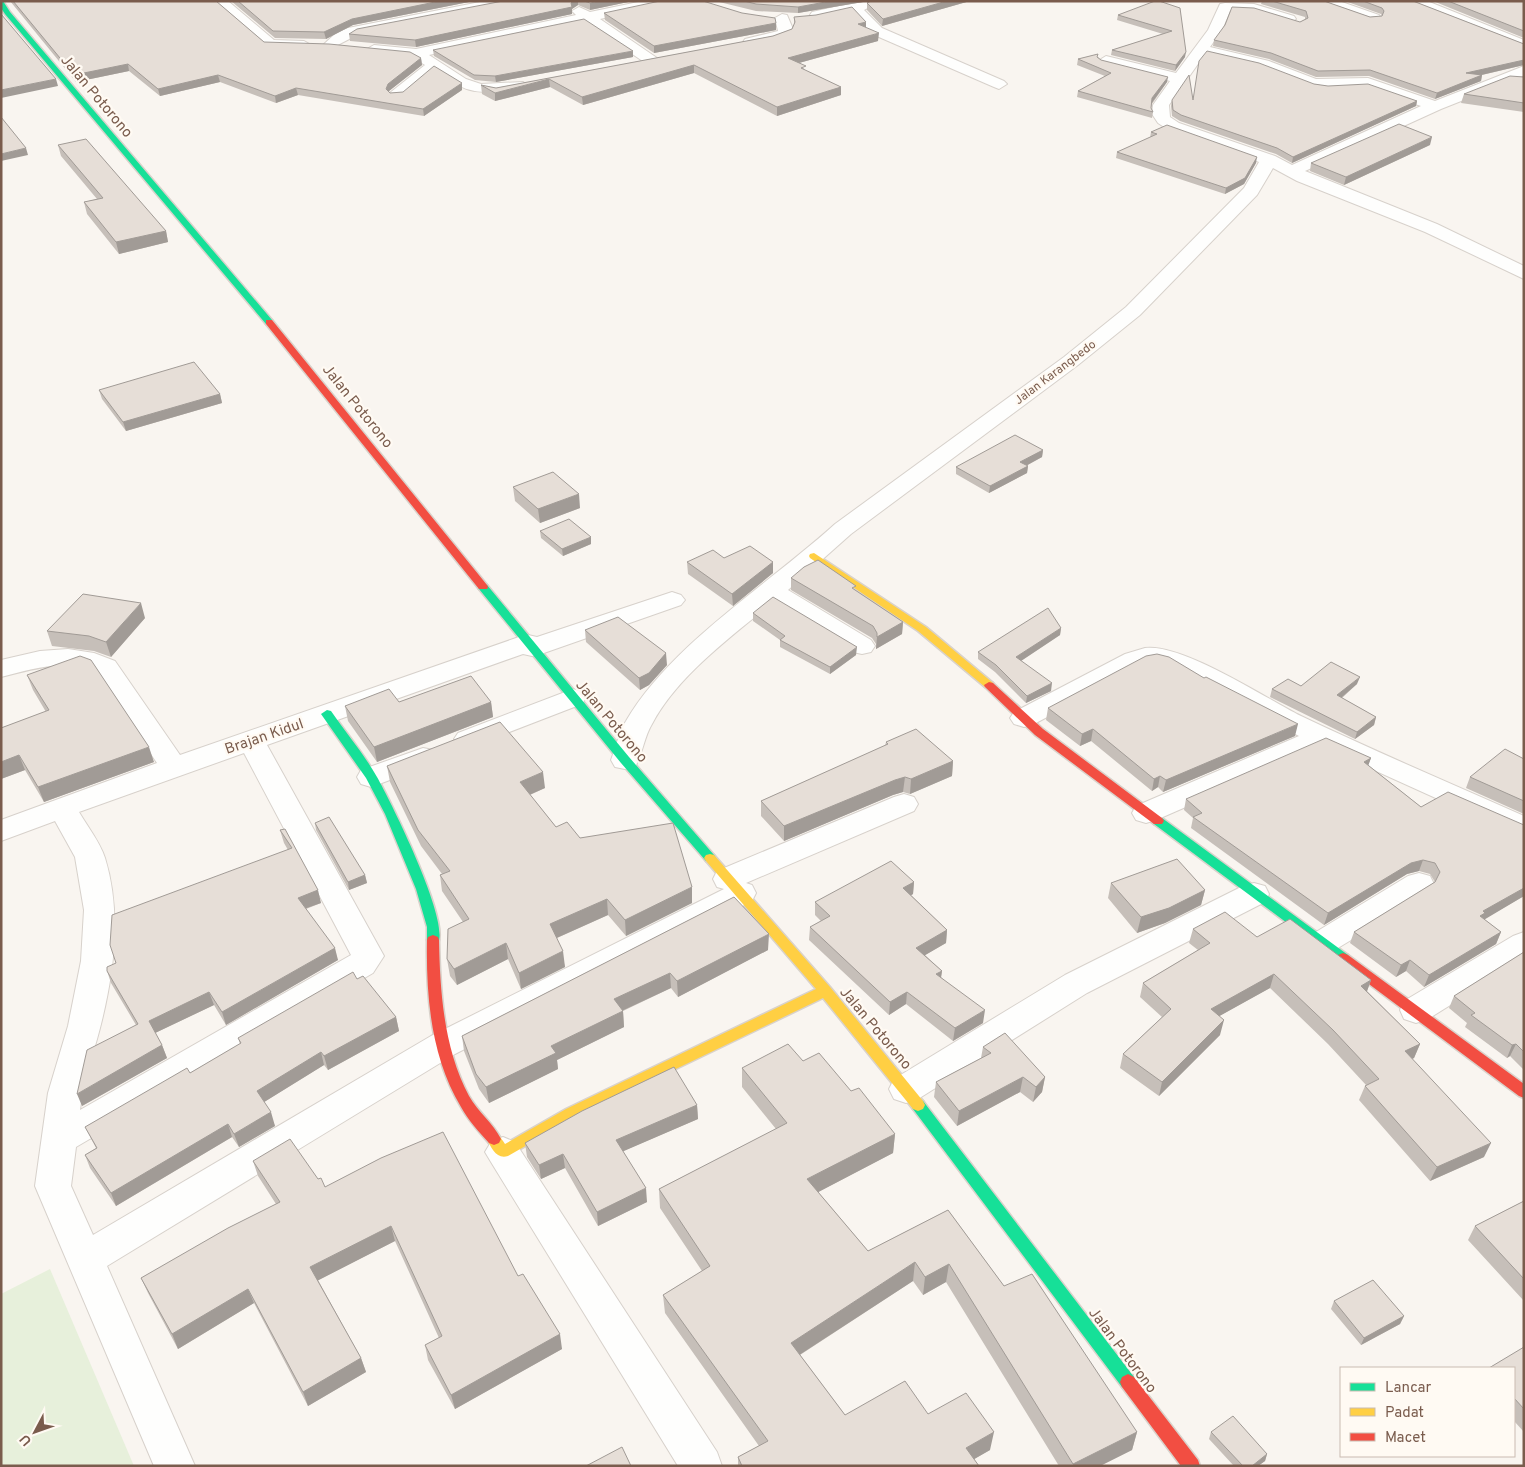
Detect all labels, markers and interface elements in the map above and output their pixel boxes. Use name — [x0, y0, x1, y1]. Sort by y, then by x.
street label: Jalan Potorono — [56, 52, 136, 142]
street label: Jalan Karangbedo — [1012, 337, 1100, 409]
street label: Jalan Potorono — [317, 361, 396, 453]
street label: Jalan Potorono — [571, 677, 651, 767]
street label: Brajan Kidul — [223, 715, 306, 760]
street label: Jalan Potorono — [835, 984, 915, 1074]
street label: Jalan Potorono — [1083, 1304, 1160, 1398]
legend — [1340, 1367, 1515, 1457]
text: Lancar — [1385, 1379, 1432, 1398]
text: Padat — [1385, 1404, 1424, 1423]
north arrow — [10, 1407, 60, 1457]
text: Macet — [1385, 1429, 1426, 1448]
text: U — [17, 1430, 36, 1449]

